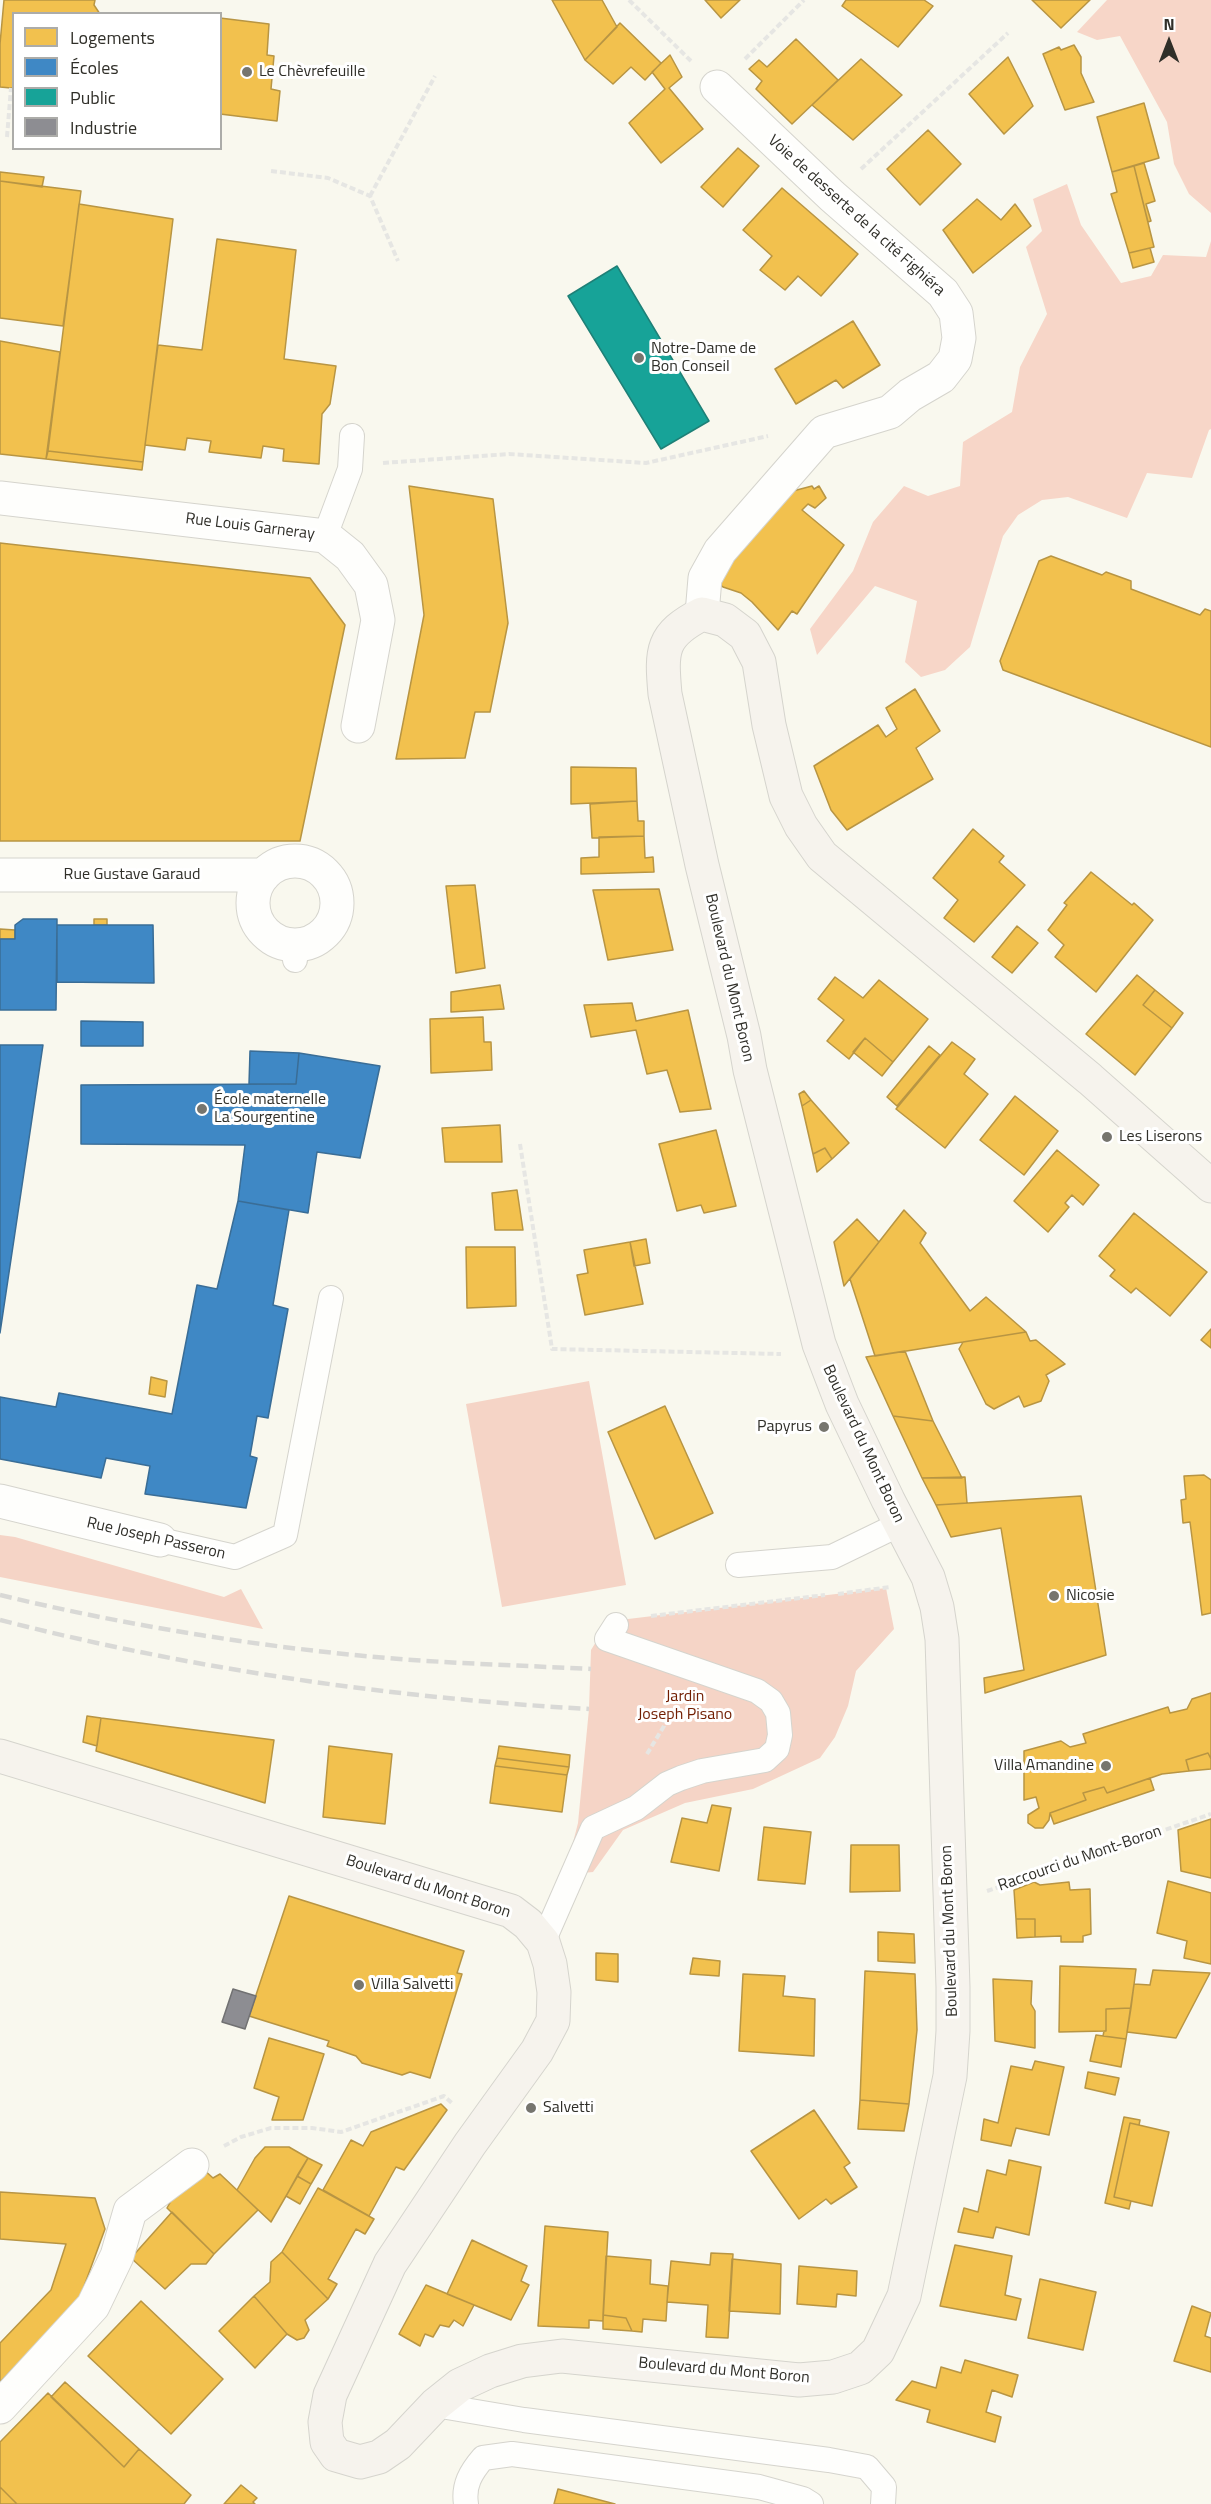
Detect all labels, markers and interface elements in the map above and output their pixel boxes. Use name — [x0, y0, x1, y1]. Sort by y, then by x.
legend — [12, 12, 222, 150]
north arrow — [1139, 12, 1199, 72]
text: N — [1163, 12, 1175, 36]
text: Logements — [70, 24, 155, 51]
text: Écoles — [70, 54, 119, 81]
place label: Le Chèvrefeuille — [259, 62, 365, 82]
marker: Le Chèvrefeuille — [240, 65, 254, 79]
text: Public — [70, 84, 116, 111]
text: Industrie — [70, 114, 137, 141]
street label: Voie de desserte de la cité Fighiéra — [764, 131, 948, 301]
place label: Notre-Dame de Bon Conseil — [651, 339, 756, 377]
marker: Notre-Dame de Bon Conseil — [632, 351, 646, 365]
street label: Rue Louis Garneray — [184, 510, 316, 544]
street label: Rue Gustave Garaud — [64, 865, 200, 885]
street label: Boulevard du Mont Boron — [700, 892, 758, 1064]
place label: École maternelle La Sourgentine — [214, 1090, 326, 1128]
marker: École maternelle La Sourgentine — [195, 1102, 209, 1116]
place label: Les Liserons — [1119, 1127, 1202, 1147]
marker: Les Liserons — [1100, 1130, 1114, 1144]
street label: Boulevard du Mont Boron — [818, 1362, 908, 1526]
place label: Papyrus — [757, 1417, 812, 1437]
marker: Papyrus — [817, 1420, 831, 1434]
street label: Rue Joseph Passeron — [85, 1514, 227, 1564]
place label: Nicosie — [1066, 1586, 1115, 1606]
marker: Nicosie — [1047, 1589, 1061, 1603]
park label: Jardin Joseph Pisano — [638, 1687, 732, 1725]
place label: Villa Amandine — [994, 1756, 1094, 1776]
marker: Villa Amandine — [1099, 1759, 1113, 1773]
street label: Raccourci du Mont-Boron — [996, 1822, 1164, 1896]
street label: Boulevard du Mont Boron — [937, 1845, 963, 2017]
street label: Boulevard du Mont Boron — [343, 1851, 513, 1923]
place label: Villa Salvetti — [371, 1975, 453, 1995]
marker: Villa Salvetti — [352, 1978, 366, 1992]
place label: Salvetti — [543, 2098, 594, 2118]
marker: Salvetti — [524, 2101, 538, 2115]
street label: Boulevard du Mont Boron — [637, 2354, 811, 2388]

